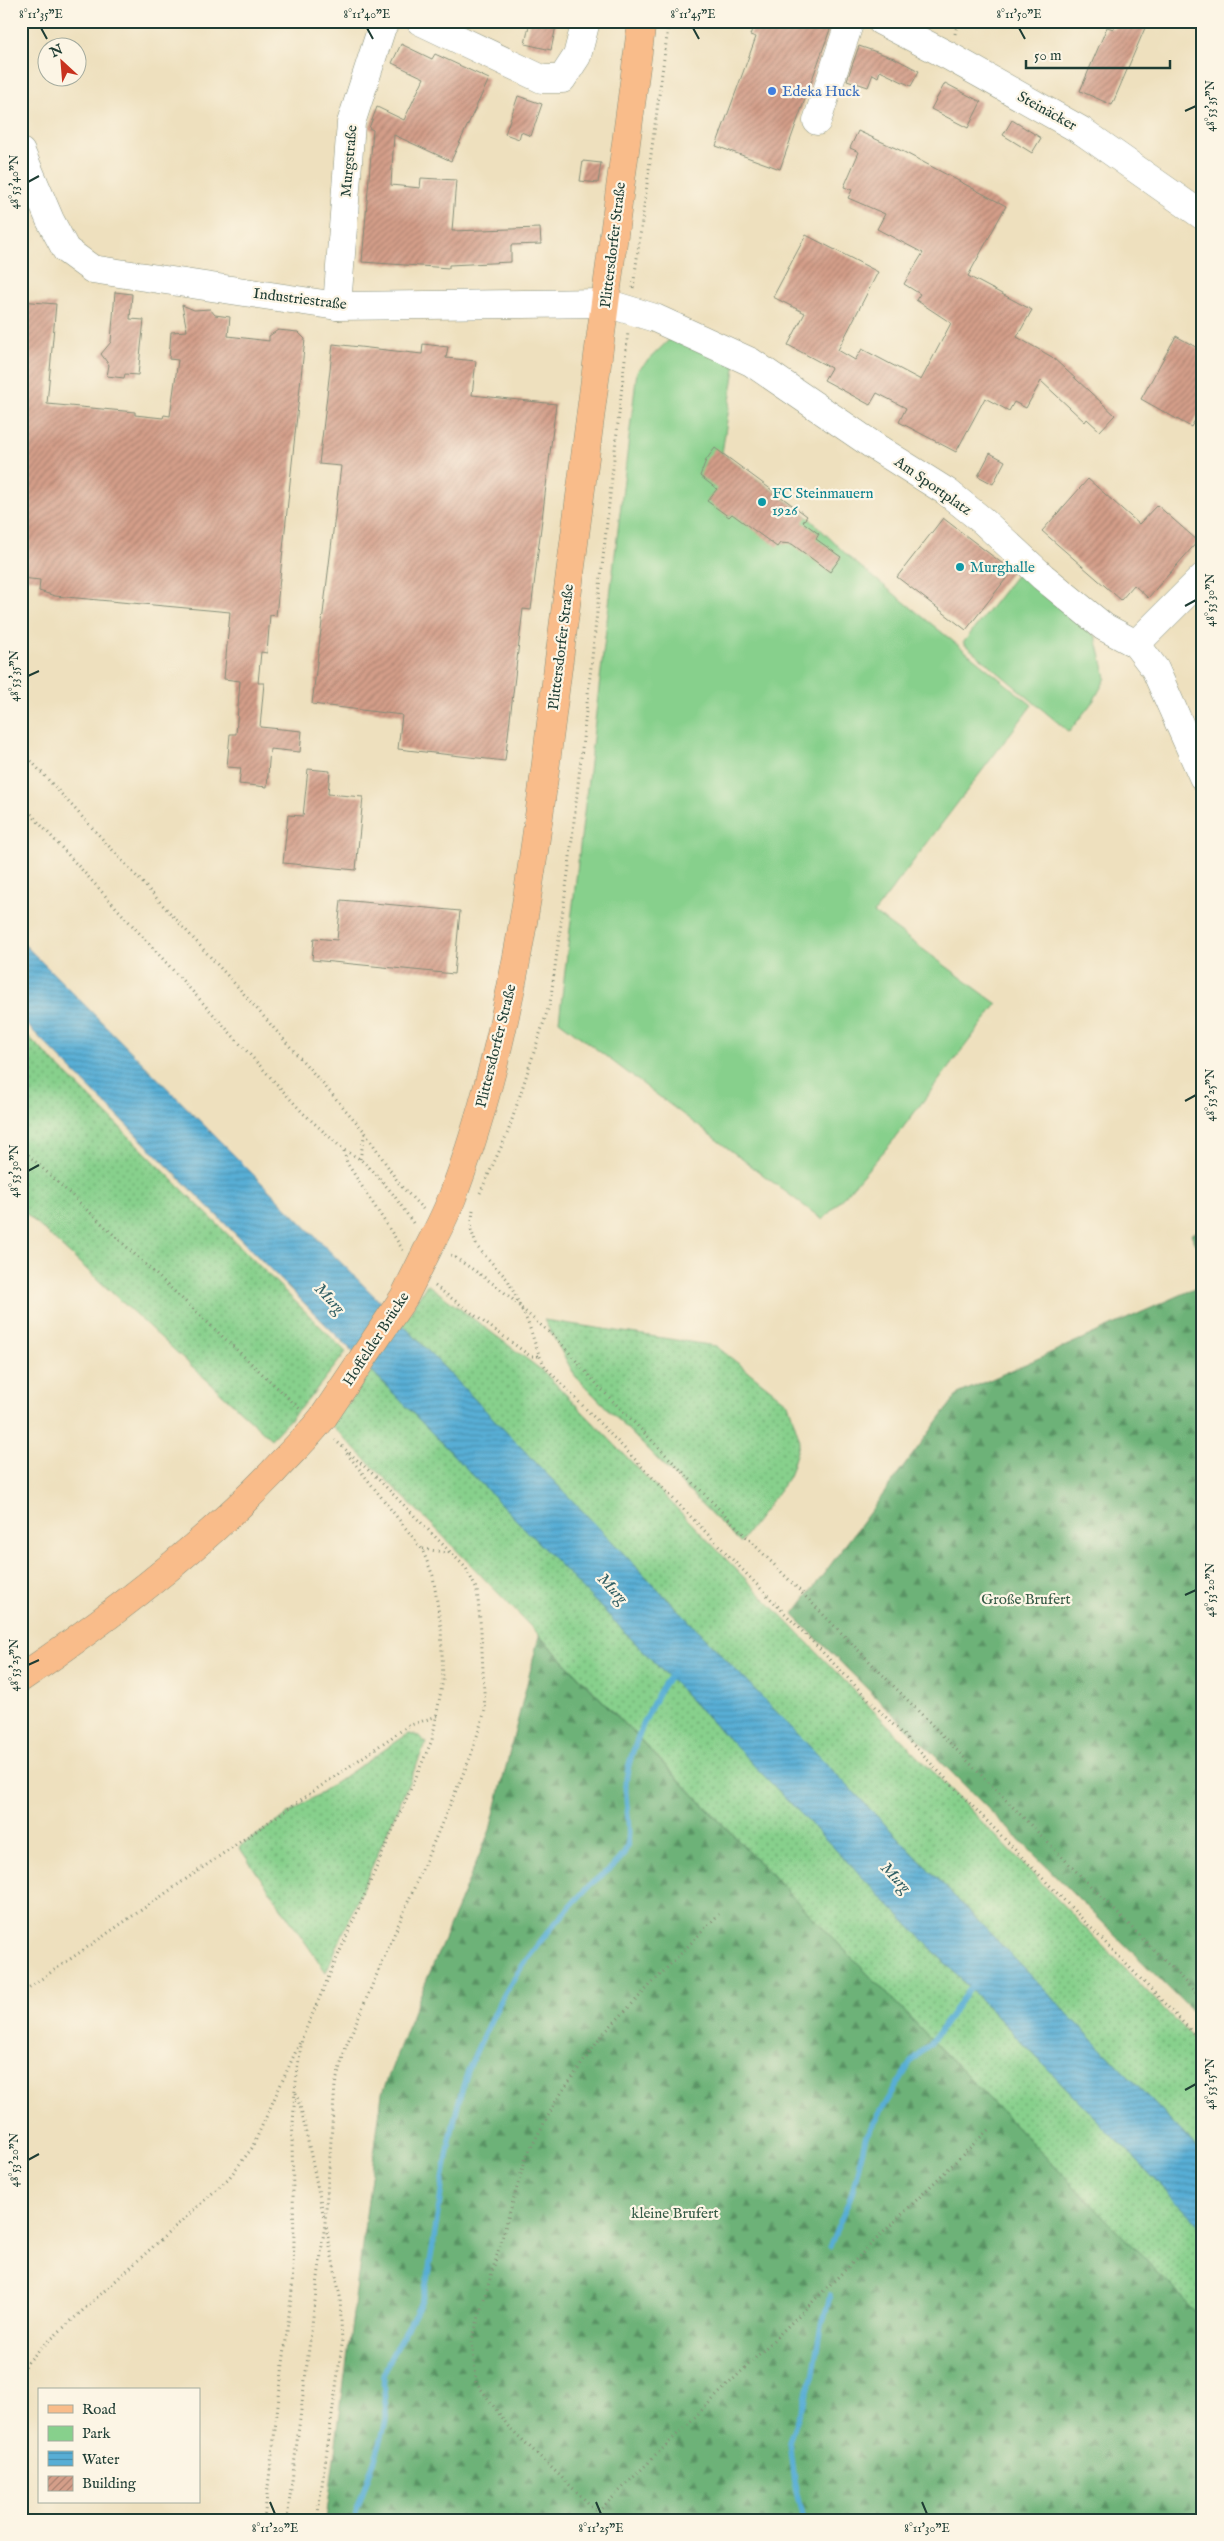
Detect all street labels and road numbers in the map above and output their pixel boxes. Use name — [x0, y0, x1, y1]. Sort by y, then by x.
street label: Steinäcker — [1014, 87, 1080, 135]
street label: Murgstraße — [336, 124, 362, 198]
street label: Plittersdorfer Straße — [596, 181, 630, 309]
street label: Industriestraße — [252, 284, 348, 314]
street label: Am Sportplatz — [890, 452, 975, 520]
street label: Plittersdorfer Straße — [544, 583, 578, 711]
street label: Plittersdorfer Straße — [471, 982, 521, 1110]
street label: Hoffelder Brücke — [338, 1288, 414, 1390]

